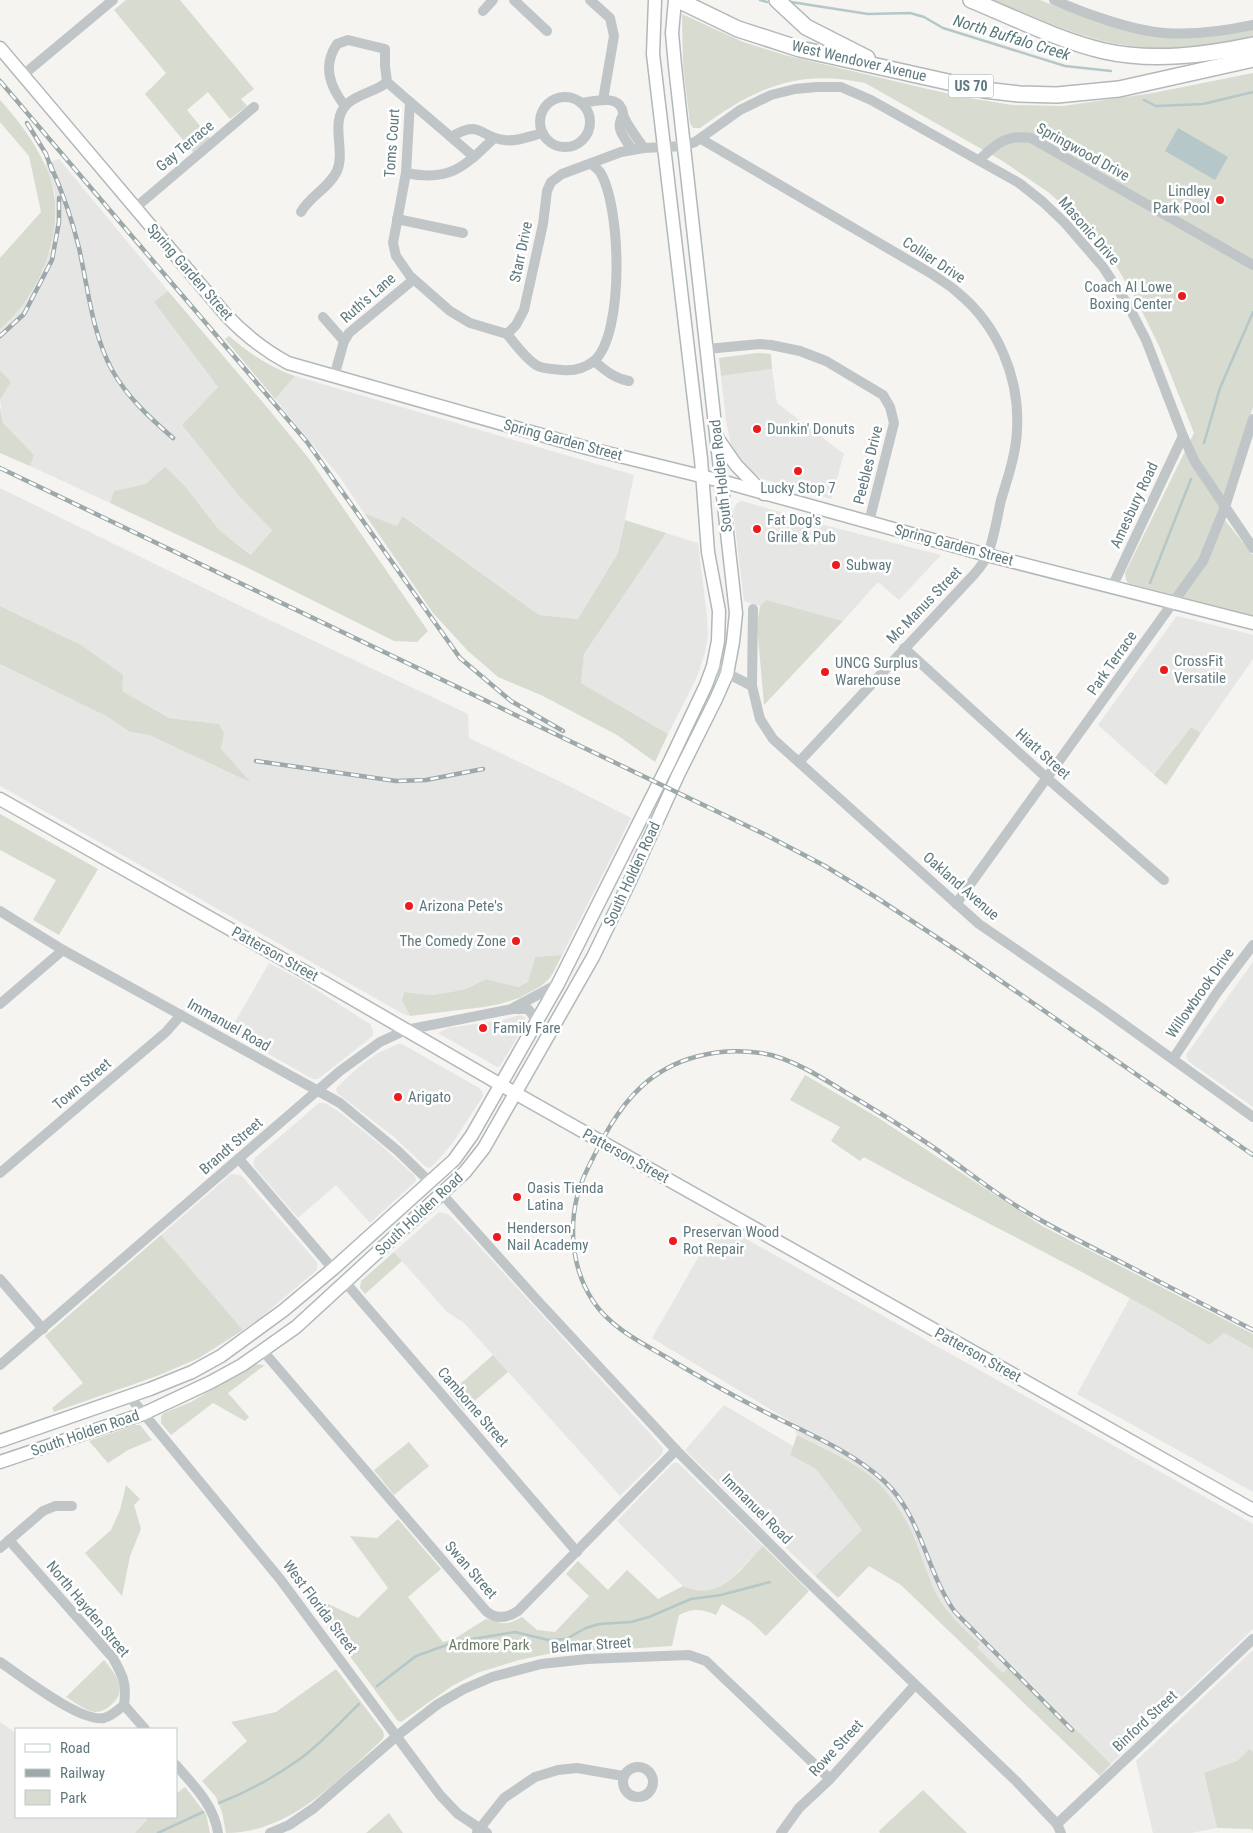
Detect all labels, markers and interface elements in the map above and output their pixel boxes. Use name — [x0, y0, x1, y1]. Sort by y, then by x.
water label: North Buffalo Creek — [951, 11, 1074, 65]
street label: West Wendover Avenue — [790, 37, 928, 85]
road number: US 70 — [948, 74, 994, 98]
street label: Toms Court — [381, 108, 403, 178]
street label: Gay Terrace — [153, 117, 217, 175]
street label: Springwood Drive — [1033, 119, 1133, 185]
place label: Lindley Park Pool — [1153, 182, 1210, 217]
street label: Masonic Drive — [1055, 193, 1123, 269]
marker: Lindley Park Pool — [1214, 194, 1226, 206]
street label: Spring Garden Street — [143, 220, 237, 324]
street label: Starr Drive — [506, 220, 536, 284]
street label: Collier Drive — [899, 233, 969, 287]
street label: Ruth's Lane — [337, 269, 399, 327]
place label: Coach Al Lowe Boxing Center — [1084, 278, 1172, 313]
marker: Coach Al Lowe Boxing Center — [1176, 290, 1188, 302]
street label: Spring Garden Street — [502, 416, 624, 464]
street label: South Holden Road — [706, 419, 736, 533]
place label: Dunkin' Donuts — [767, 420, 855, 438]
marker: Dunkin' Donuts — [751, 423, 763, 435]
street label: Peebles Drive — [850, 424, 886, 506]
street label: Amesbury Road — [1106, 459, 1162, 551]
marker: Lucky Stop 7 — [792, 465, 804, 477]
place label: Lucky Stop 7 — [760, 479, 836, 497]
place label: Fat Dog's Grille & Pub — [767, 511, 836, 546]
street label: Spring Garden Street — [893, 521, 1015, 569]
marker: Fat Dog's Grille & Pub — [751, 523, 763, 535]
place label: Subway — [846, 556, 892, 574]
marker: Subway — [830, 559, 842, 571]
street label: Mc Manus Street — [883, 563, 965, 647]
street label: Park Terrace — [1083, 628, 1141, 698]
place label: CrossFit Versatile — [1174, 652, 1226, 687]
place label: UNCG Surplus Warehouse — [835, 654, 918, 689]
marker: CrossFit Versatile — [1158, 664, 1170, 676]
marker: UNCG Surplus Warehouse — [819, 666, 831, 678]
street label: Hiatt Street — [1012, 725, 1074, 783]
street label: South Holden Road — [600, 819, 664, 929]
street label: Oakland Avenue — [919, 848, 1003, 924]
place label: Arizona Pete's — [419, 897, 503, 915]
marker: Arizona Pete's — [403, 900, 415, 912]
street label: Patterson Street — [229, 923, 321, 985]
place label: The Comedy Zone — [399, 932, 506, 950]
marker: The Comedy Zone — [510, 935, 522, 947]
street label: Willowbrook Drive — [1162, 944, 1238, 1042]
street label: Immanuel Road — [184, 995, 274, 1055]
place label: Family Fare — [493, 1019, 561, 1037]
marker: Family Fare — [477, 1022, 489, 1034]
street label: Town Street — [49, 1055, 115, 1113]
place label: Arigato — [408, 1088, 451, 1106]
marker: Arigato — [392, 1091, 404, 1103]
street label: Brandt Street — [196, 1114, 266, 1178]
street label: Patterson Street — [580, 1125, 672, 1187]
street label: South Holden Road — [371, 1169, 467, 1259]
place label: Oasis Tienda Latina — [527, 1179, 604, 1214]
marker: Oasis Tienda Latina — [511, 1191, 523, 1203]
place label: Henderson Nail Academy — [507, 1219, 589, 1254]
place label: Preservan Wood Rot Repair — [683, 1223, 779, 1258]
marker: Henderson Nail Academy — [491, 1231, 503, 1243]
marker: Preservan Wood Rot Repair — [667, 1235, 679, 1247]
street label: Patterson Street — [932, 1324, 1024, 1386]
street label: Camborne Street — [434, 1364, 512, 1450]
street label: South Holden Road — [29, 1406, 141, 1460]
street label: Immanuel Road — [718, 1470, 796, 1548]
street label: Swan Street — [441, 1537, 501, 1603]
street label: North Hayden Street — [43, 1557, 133, 1661]
street label: West Florida Street — [279, 1557, 361, 1657]
street label: Belmar Street — [550, 1633, 632, 1657]
park label: Ardmore Park — [449, 1636, 530, 1654]
street label: Binford Street — [1109, 1687, 1181, 1755]
street label: Rowe Street — [805, 1716, 867, 1780]
legend — [15, 1728, 178, 1818]
text: Road — [60, 1739, 90, 1757]
text: Railway — [60, 1764, 105, 1782]
text: Park — [60, 1789, 87, 1807]

